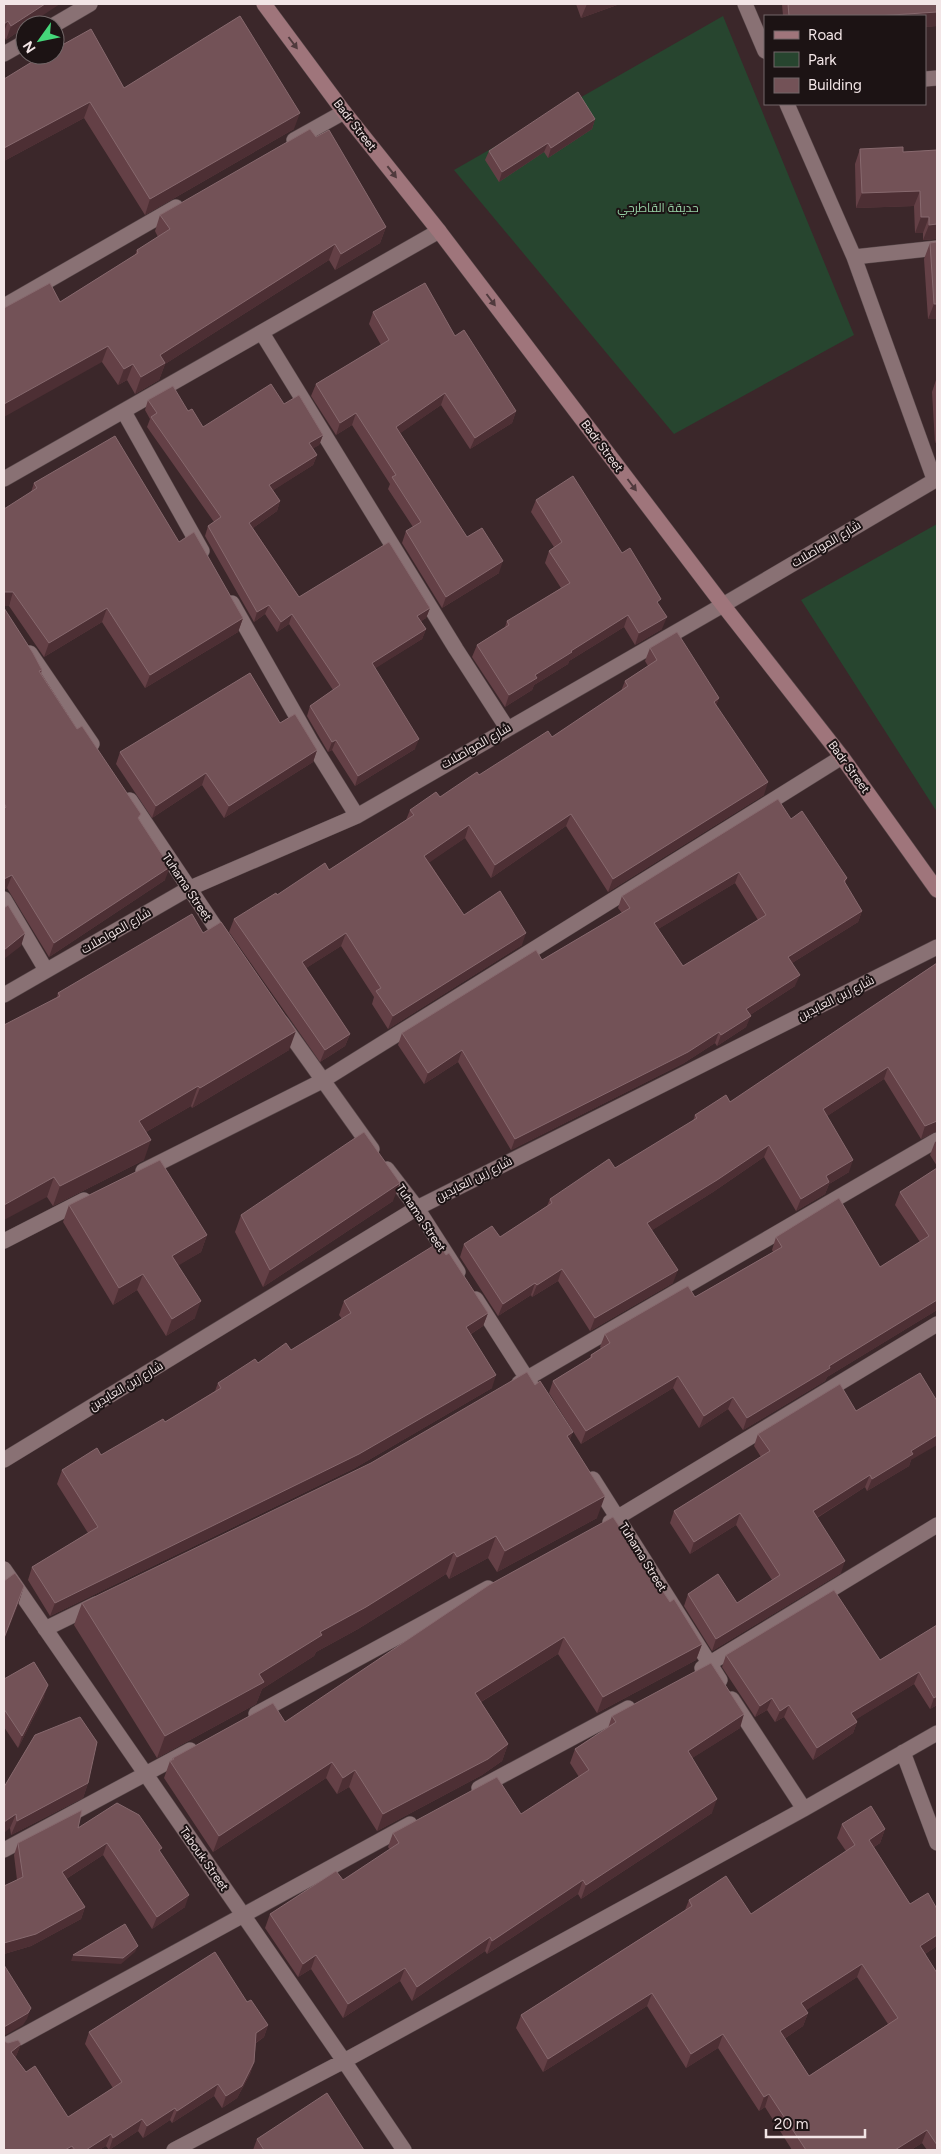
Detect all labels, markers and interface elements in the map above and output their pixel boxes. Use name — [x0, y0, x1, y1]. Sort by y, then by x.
north arrow — [15, 15, 65, 65]
legend — [764, 15, 926, 105]
text: Road — [808, 26, 843, 44]
one-way arrow — [288, 36, 298, 50]
text: N — [19, 38, 40, 56]
text: Park — [808, 51, 837, 69]
text: Building — [808, 76, 862, 94]
street label: Badr Street — [331, 97, 380, 154]
one-way arrow — [386, 165, 397, 178]
park label: حديقة القاطرجي — [617, 201, 699, 218]
one-way arrow — [486, 293, 497, 306]
street label: Badr Street — [578, 417, 626, 475]
one-way arrow — [627, 478, 637, 492]
street label: شارع المواصلات — [789, 518, 864, 571]
street label: شارع المواصلات — [439, 720, 514, 773]
street label: Badr Street — [825, 738, 873, 796]
street label: Tuhama Street — [159, 851, 215, 924]
street label: شارع المواصلات — [79, 905, 154, 958]
street label: شارع زين العابدين — [795, 973, 877, 1024]
street label: شارع زين العابدين — [433, 1154, 515, 1205]
street label: Tuhama Street — [393, 1182, 449, 1255]
street label: شارع زين العابدين — [86, 1358, 166, 1414]
street label: Tuhama Street — [616, 1520, 670, 1594]
street label: Tabouk Street — [177, 1824, 232, 1894]
scale bar — [766, 2106, 865, 2138]
text: 20 m — [774, 2115, 808, 2133]

